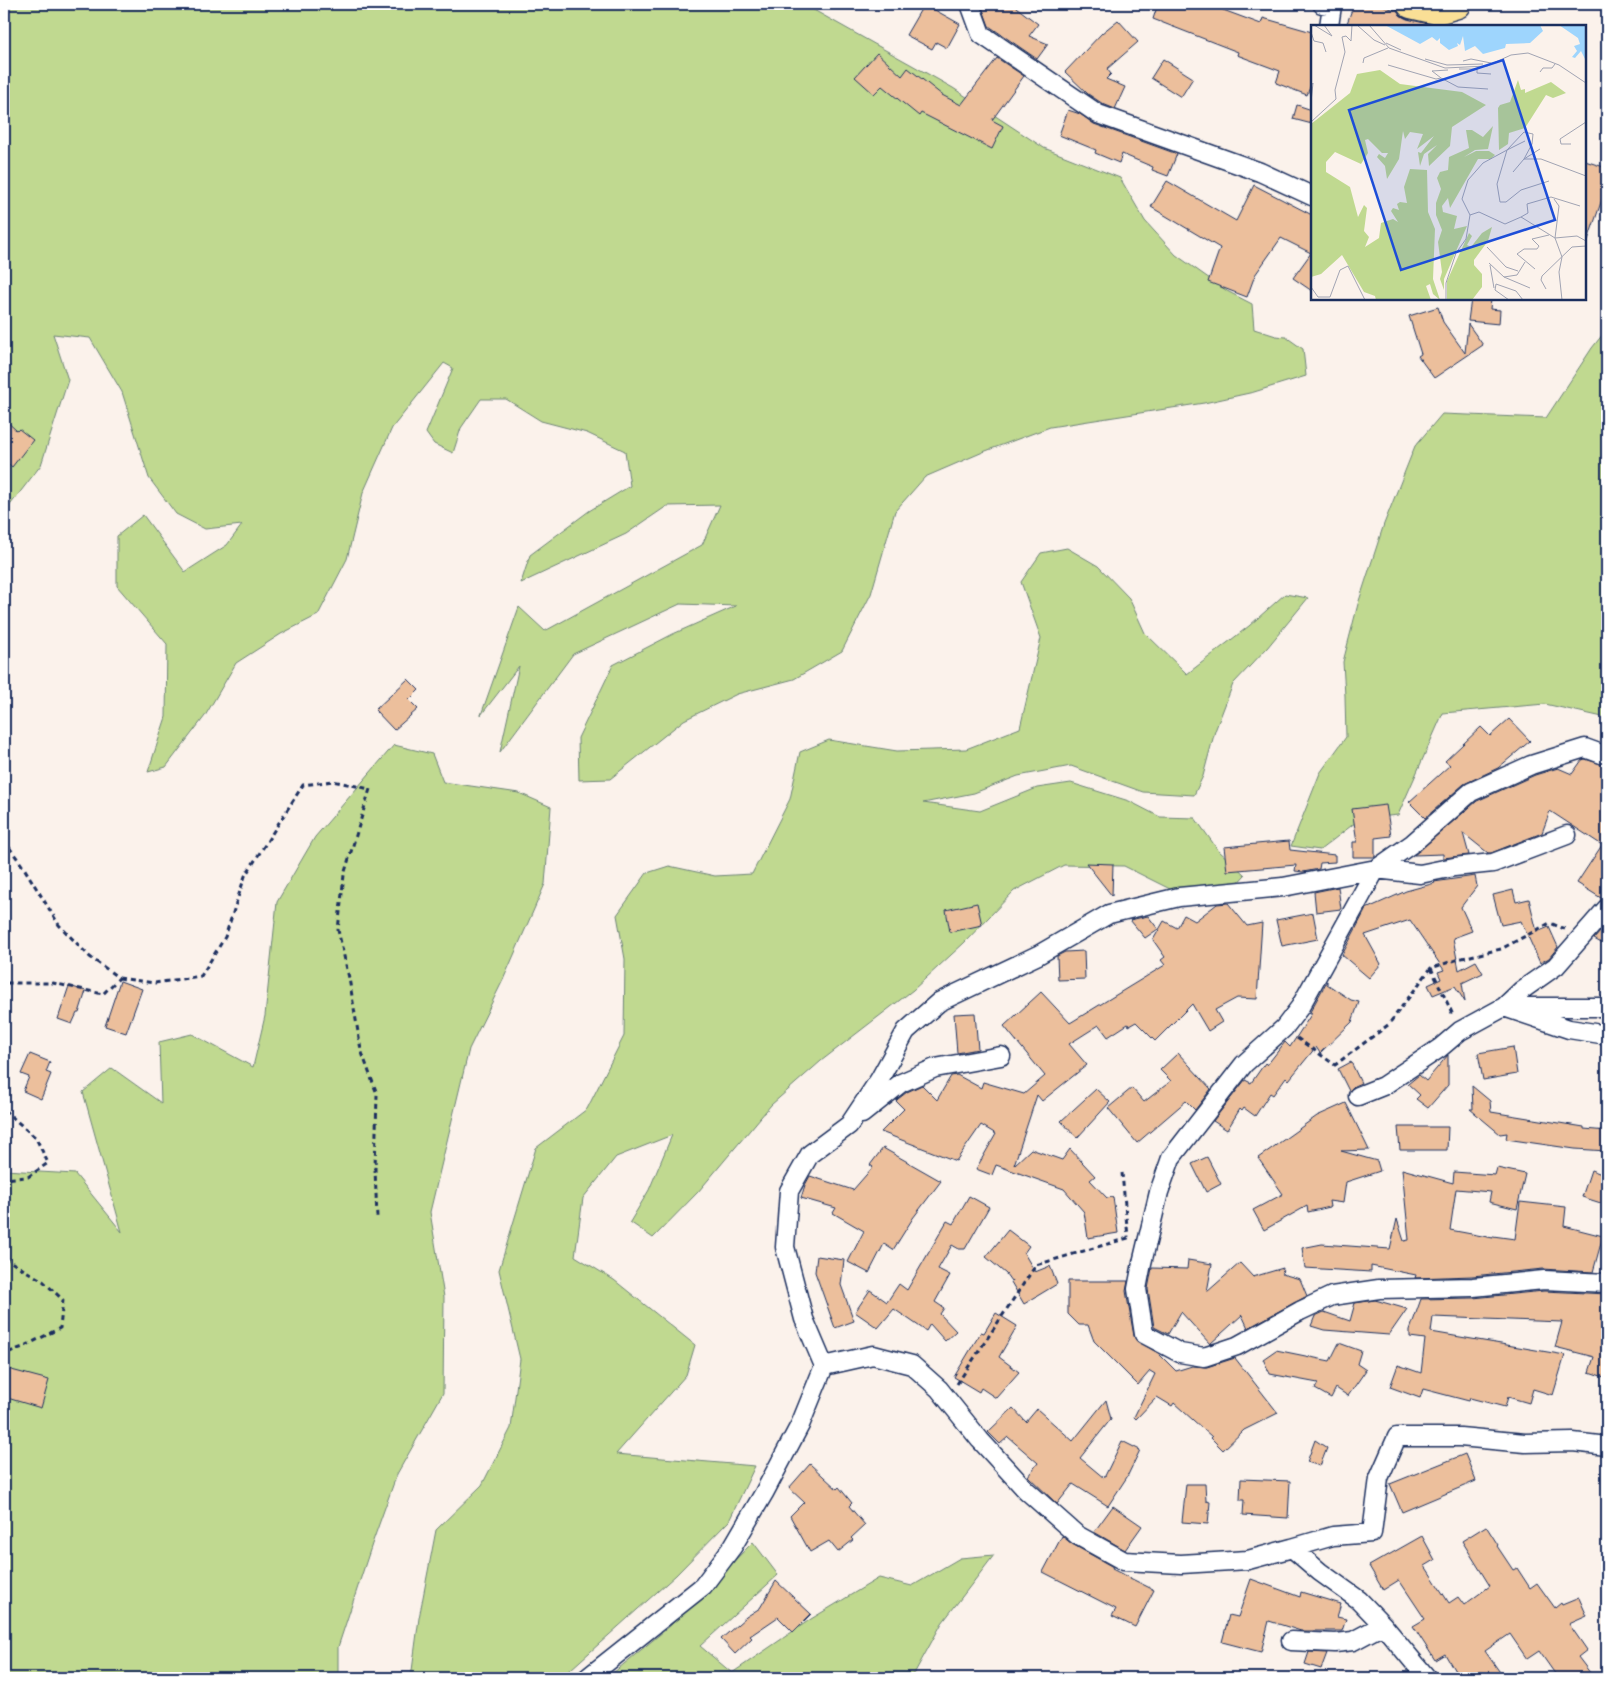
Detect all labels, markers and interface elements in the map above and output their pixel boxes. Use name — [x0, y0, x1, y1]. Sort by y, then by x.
inset map — [1311, 25, 1586, 300]

